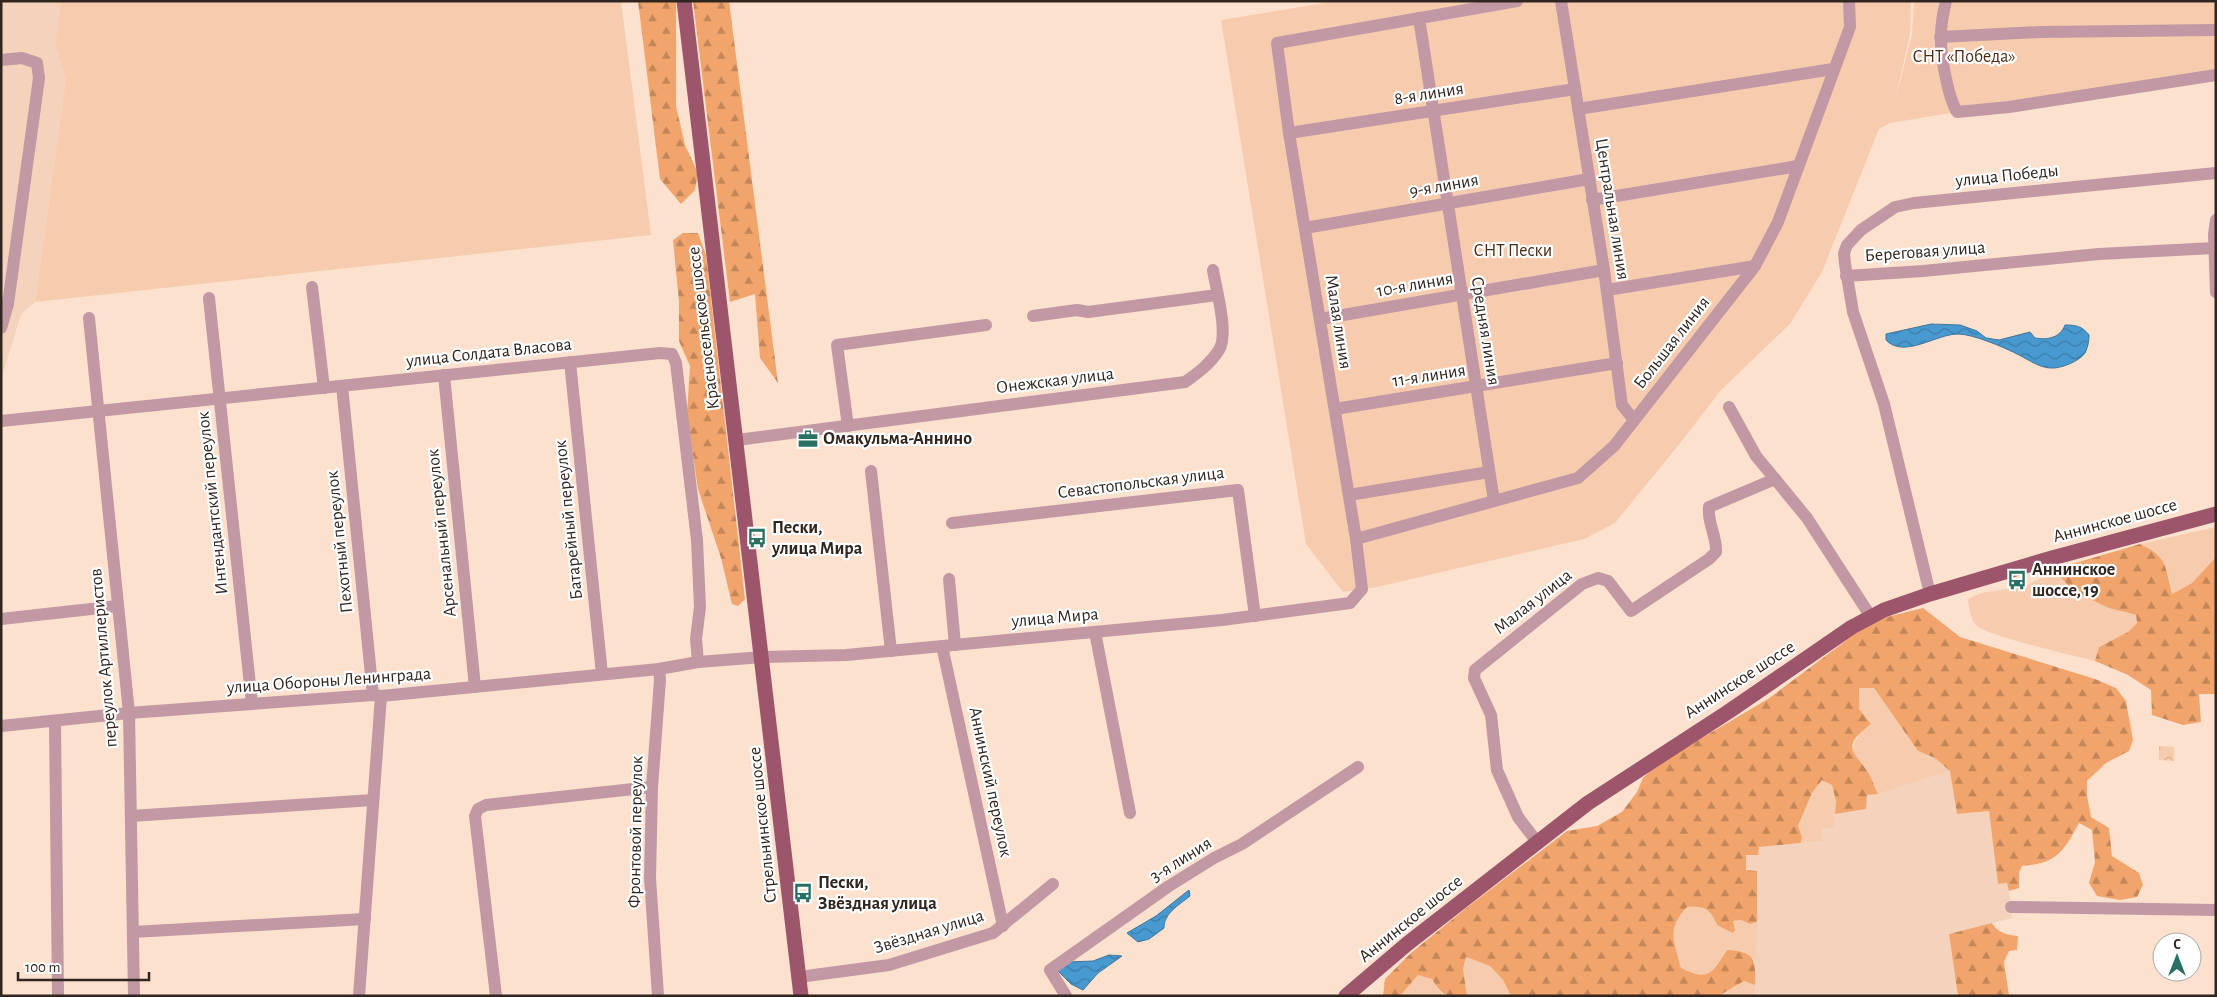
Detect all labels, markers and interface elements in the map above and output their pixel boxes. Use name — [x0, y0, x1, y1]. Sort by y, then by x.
park label: СНТ «Победа» — [1912, 47, 2016, 66]
street label: 8-я линия — [1393, 80, 1465, 108]
street label: Центральная линия — [1592, 137, 1632, 281]
street label: улица Победы — [1954, 161, 2059, 190]
street label: 9-я линия — [1408, 171, 1480, 201]
street label: Береговая улица — [1864, 239, 1986, 265]
park label: СНТ Пески — [1474, 242, 1552, 260]
street label: Красносельское шоссе — [685, 246, 723, 410]
street label: 10-я линия — [1375, 269, 1455, 301]
street label: Малая линия — [1322, 273, 1354, 371]
street label: Средняя линия — [1468, 275, 1502, 387]
street label: Большая линия — [1631, 294, 1713, 392]
street label: улица Солдата Власова — [404, 335, 573, 371]
street label: 11-я линия — [1391, 361, 1467, 391]
street label: Онежская улица — [995, 365, 1115, 397]
street label: Интендантский переулок — [194, 410, 232, 595]
office icon: Омакульма-Аннино — [797, 428, 819, 450]
place label: Омакульма-Аннино — [823, 430, 972, 448]
street label: Батарейный переулок — [552, 439, 586, 601]
street label: Арсенальный переулок — [424, 447, 460, 618]
street label: Севастопольская улица — [1057, 464, 1225, 502]
street label: Пехотный переулок — [324, 469, 356, 614]
street label: Аннинское шоссе — [2051, 496, 2179, 546]
place label: Пески, улица Мира — [771, 519, 863, 558]
bus stop icon: Пески, улица Мира — [746, 527, 768, 549]
place label: Аннинское шоссе, 19 — [2032, 561, 2115, 600]
street label: Малая улица — [1491, 566, 1575, 638]
street label: переулок Артиллеристов — [87, 568, 121, 748]
bus stop icon: Аннинское шоссе, 19 — [2006, 569, 2028, 591]
street label: улица Мира — [1010, 605, 1099, 631]
street label: Аннинское шоссе — [1682, 638, 1798, 722]
street label: улица Обороны Ленинграда — [225, 664, 432, 697]
street label: Аннинский переулок — [965, 705, 1015, 859]
street label: Стрельнинское шоссе — [746, 746, 780, 904]
street label: Фронтовой переулок — [626, 755, 646, 908]
street label: 3-я линия — [1147, 834, 1215, 886]
street label: Аннинское шоссе — [1356, 872, 1466, 966]
place label: Пески, Звёздная улица — [818, 874, 937, 913]
bus stop icon: Пески, Звёздная улица — [792, 882, 814, 904]
street label: Звёздная улица — [872, 907, 986, 957]
north arrow — [2152, 932, 2202, 982]
text: С — [2173, 938, 2181, 952]
scale bar — [18, 950, 149, 982]
text: 100 m — [25, 960, 60, 975]

